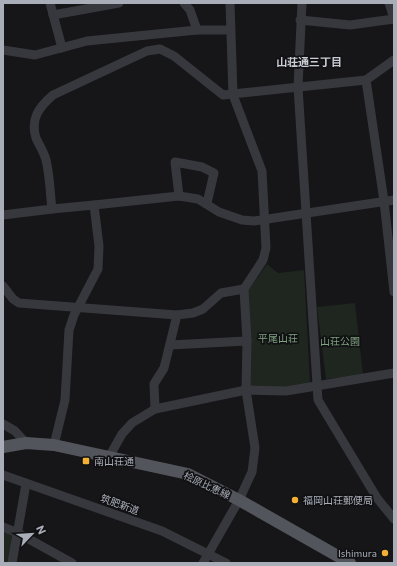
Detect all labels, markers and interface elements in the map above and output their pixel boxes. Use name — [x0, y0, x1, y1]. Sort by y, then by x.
district label: 山荘通三丁目 — [276, 55, 342, 68]
park label: 平尾山荘 — [258, 332, 298, 344]
park label: 山荘公園 — [320, 335, 360, 347]
place label: 南山荘通 — [94, 455, 134, 467]
marker: 南山荘通 — [81, 456, 91, 466]
street label: 桧原比恵線 — [182, 469, 232, 501]
street label: 筑肥新道 — [99, 492, 141, 516]
place label: 福岡山荘郵便局 — [303, 494, 373, 506]
marker: 福岡山荘郵便局 — [290, 495, 300, 505]
north arrow — [12, 514, 52, 554]
text: N — [34, 523, 49, 536]
place label: Ishimura — [338, 547, 377, 559]
marker: Ishimura — [380, 548, 390, 558]

